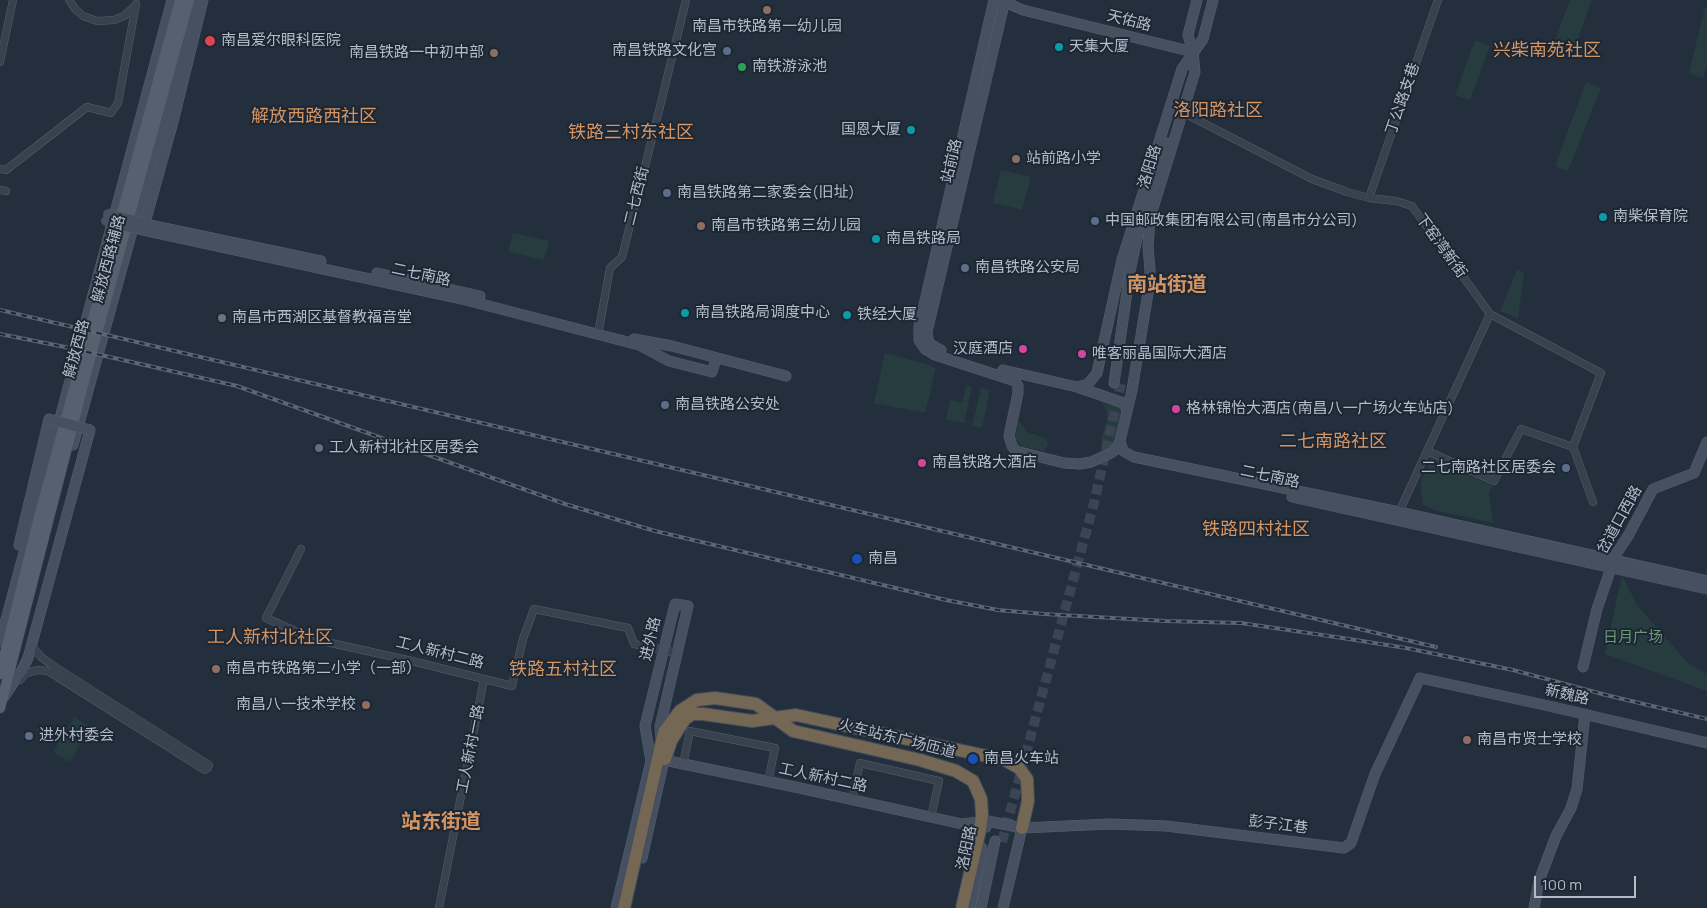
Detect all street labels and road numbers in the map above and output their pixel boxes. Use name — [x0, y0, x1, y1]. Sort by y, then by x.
street label: 天佑路 — [1105, 7, 1153, 35]
street label: 丁公路支巷 — [1382, 61, 1424, 137]
street label: 站前路 — [938, 137, 966, 185]
street label: 洛阳路 — [1135, 143, 1165, 191]
street label: 二七西街 — [621, 165, 653, 227]
street label: 下窑湾新街 — [1412, 210, 1470, 282]
street label: 解放西路辅路 — [89, 213, 129, 305]
street label: 二七南路 — [390, 260, 452, 290]
street label: 解放西路 — [61, 318, 93, 380]
street label: 二七南路 — [1239, 462, 1301, 492]
street label: 岔道口西路 — [1594, 483, 1646, 557]
street label: 进外路 — [637, 615, 665, 663]
street label: 工人新村二路 — [394, 633, 486, 673]
street label: 新魏路 — [1543, 681, 1591, 709]
street label: 工人新村一路 — [454, 703, 488, 795]
street label: 火车站东广场匝道 — [837, 716, 957, 762]
street label: 工人新村二路 — [777, 760, 869, 796]
street label: 彭子江巷 — [1247, 812, 1309, 838]
street label: 洛阳路 — [954, 824, 980, 872]

